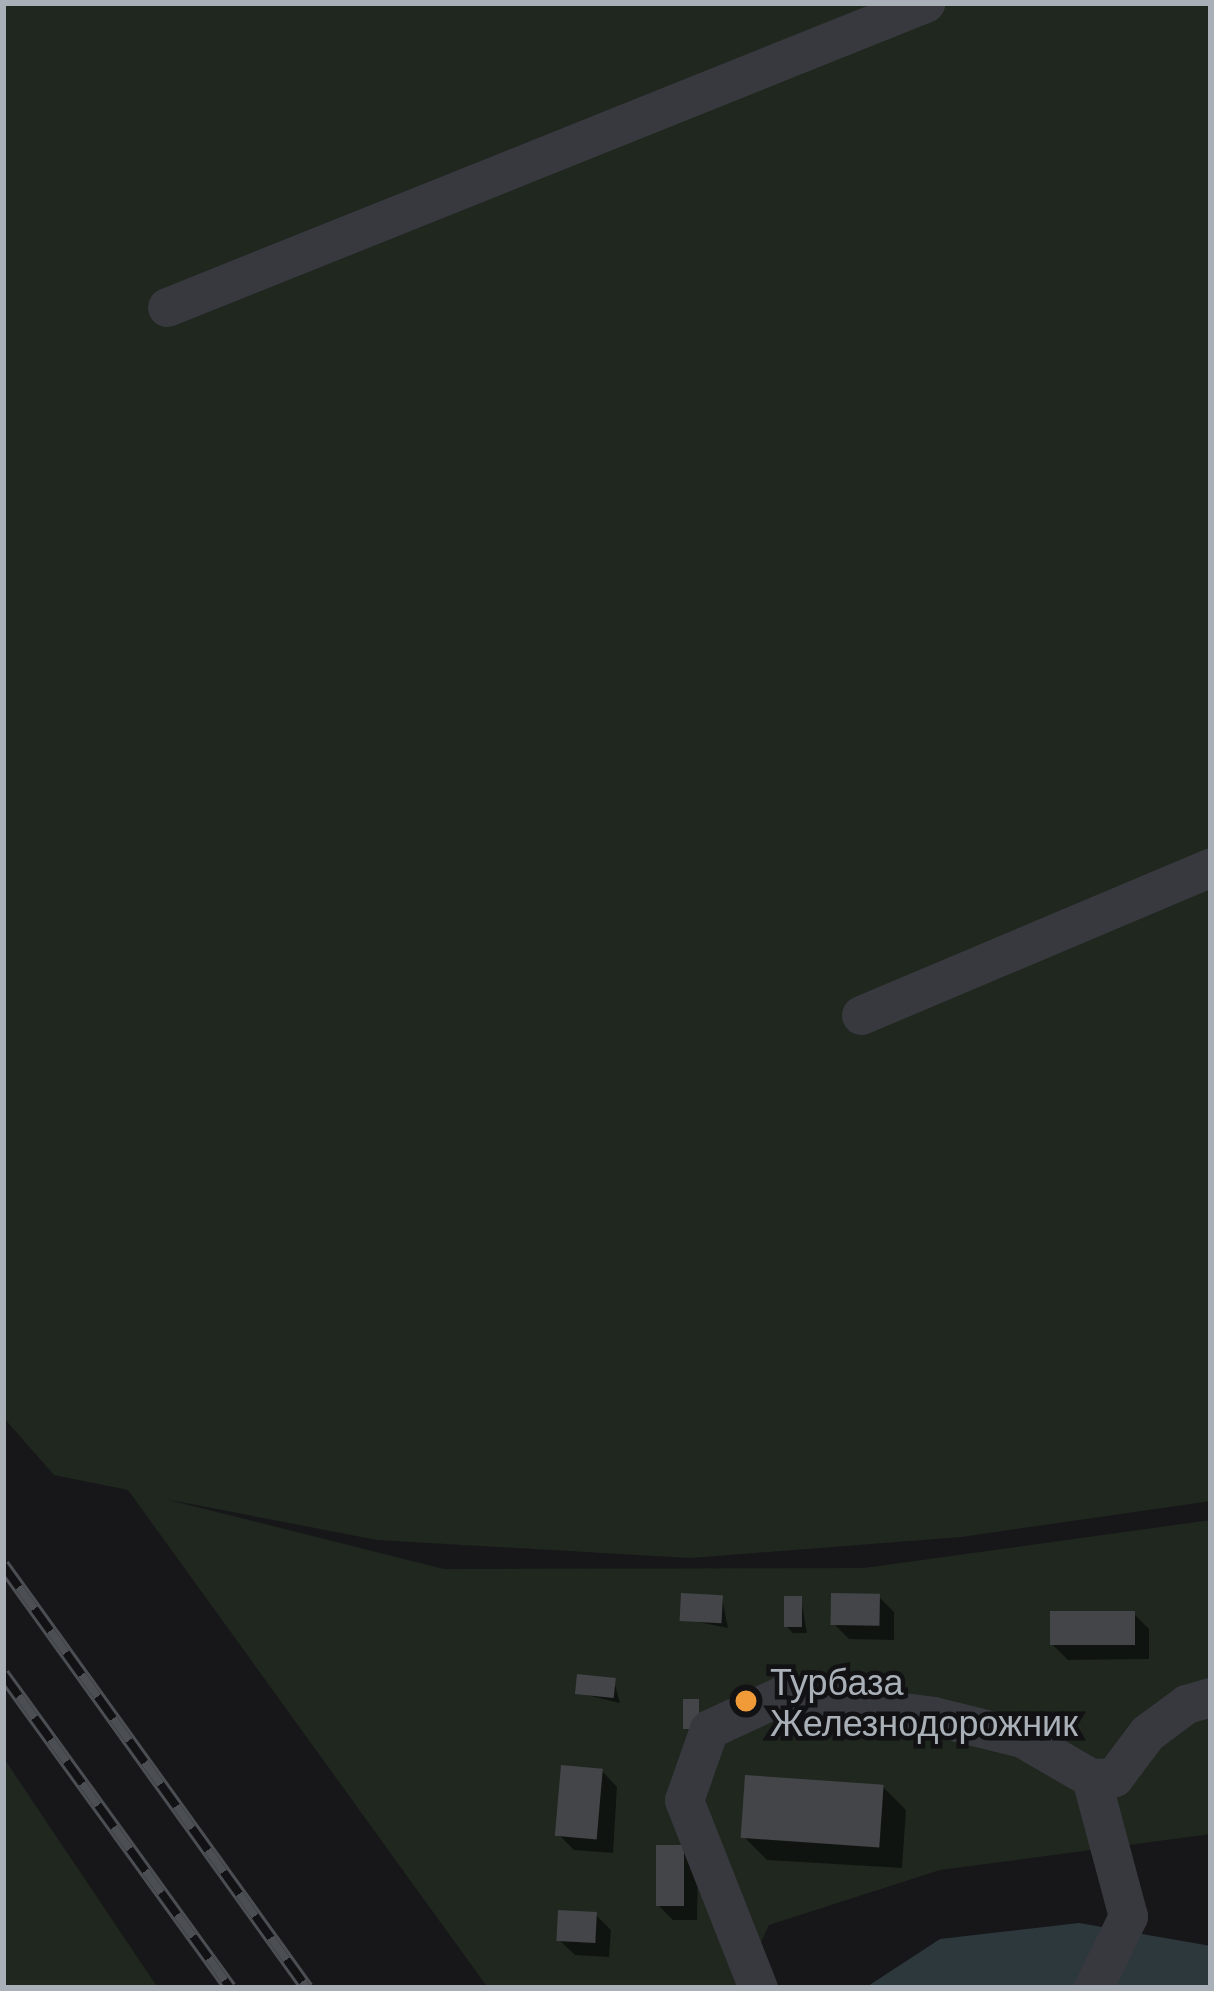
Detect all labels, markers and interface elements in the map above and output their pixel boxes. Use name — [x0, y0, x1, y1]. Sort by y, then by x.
place label: Турбаза Железнодорожник — [770, 1658, 1078, 1743]
marker: Турбаза Железнодорожник — [733, 1688, 759, 1714]

